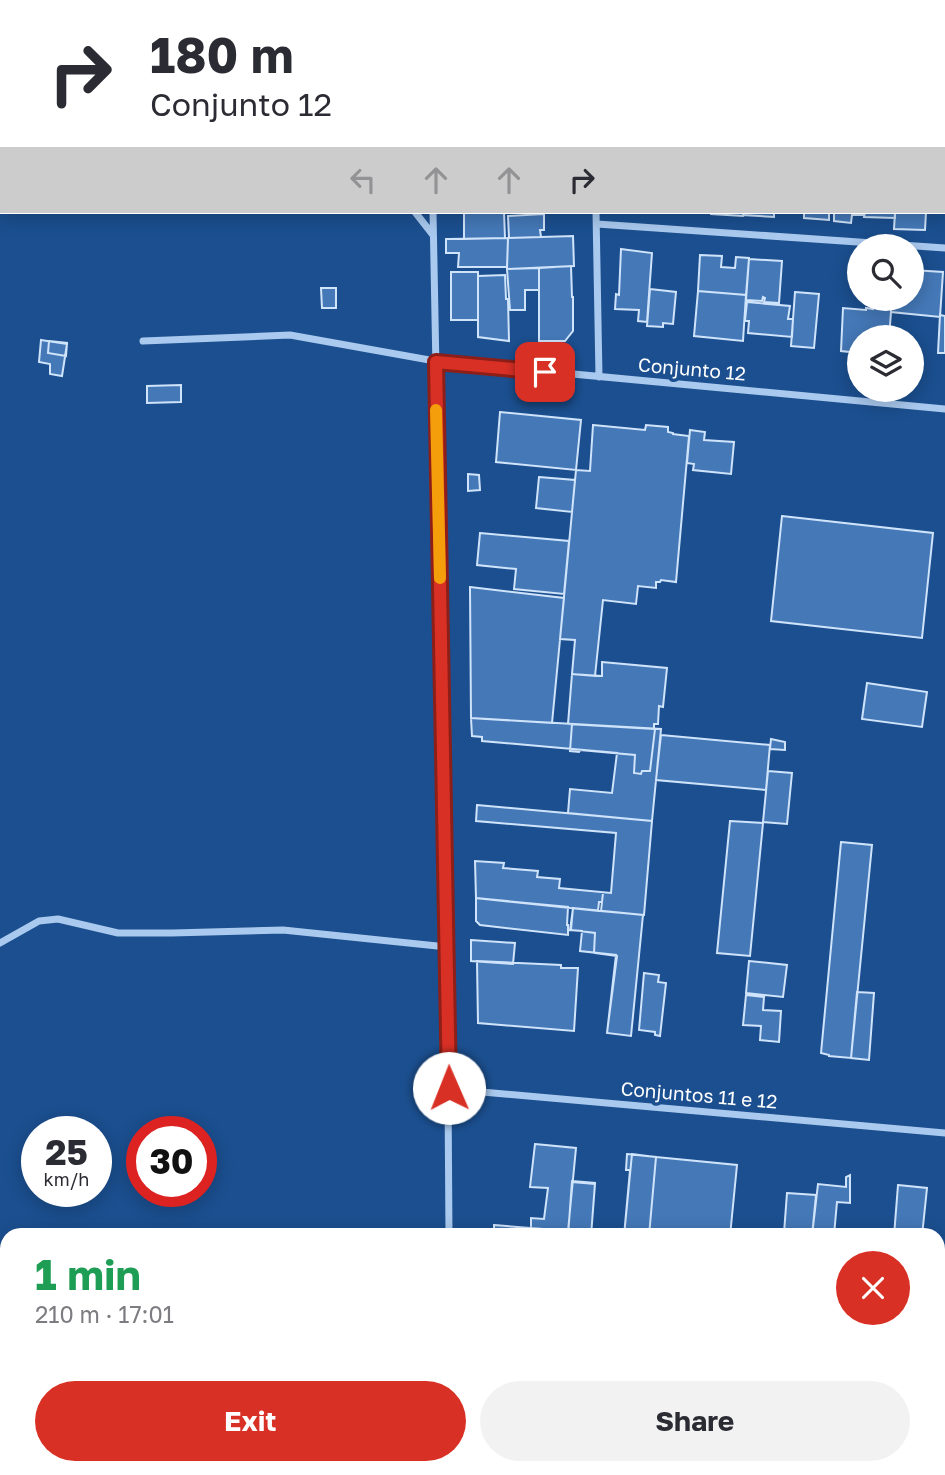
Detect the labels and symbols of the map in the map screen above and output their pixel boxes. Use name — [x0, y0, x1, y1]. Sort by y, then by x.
pin — [515, 342, 575, 402]
street label: Conjunto 12 — [637, 352, 747, 385]
position arrow — [412, 1051, 486, 1125]
street label: Conjuntos 11 e 12 — [620, 1076, 778, 1113]
speed limit sign: 30 — [126, 1116, 217, 1207]

